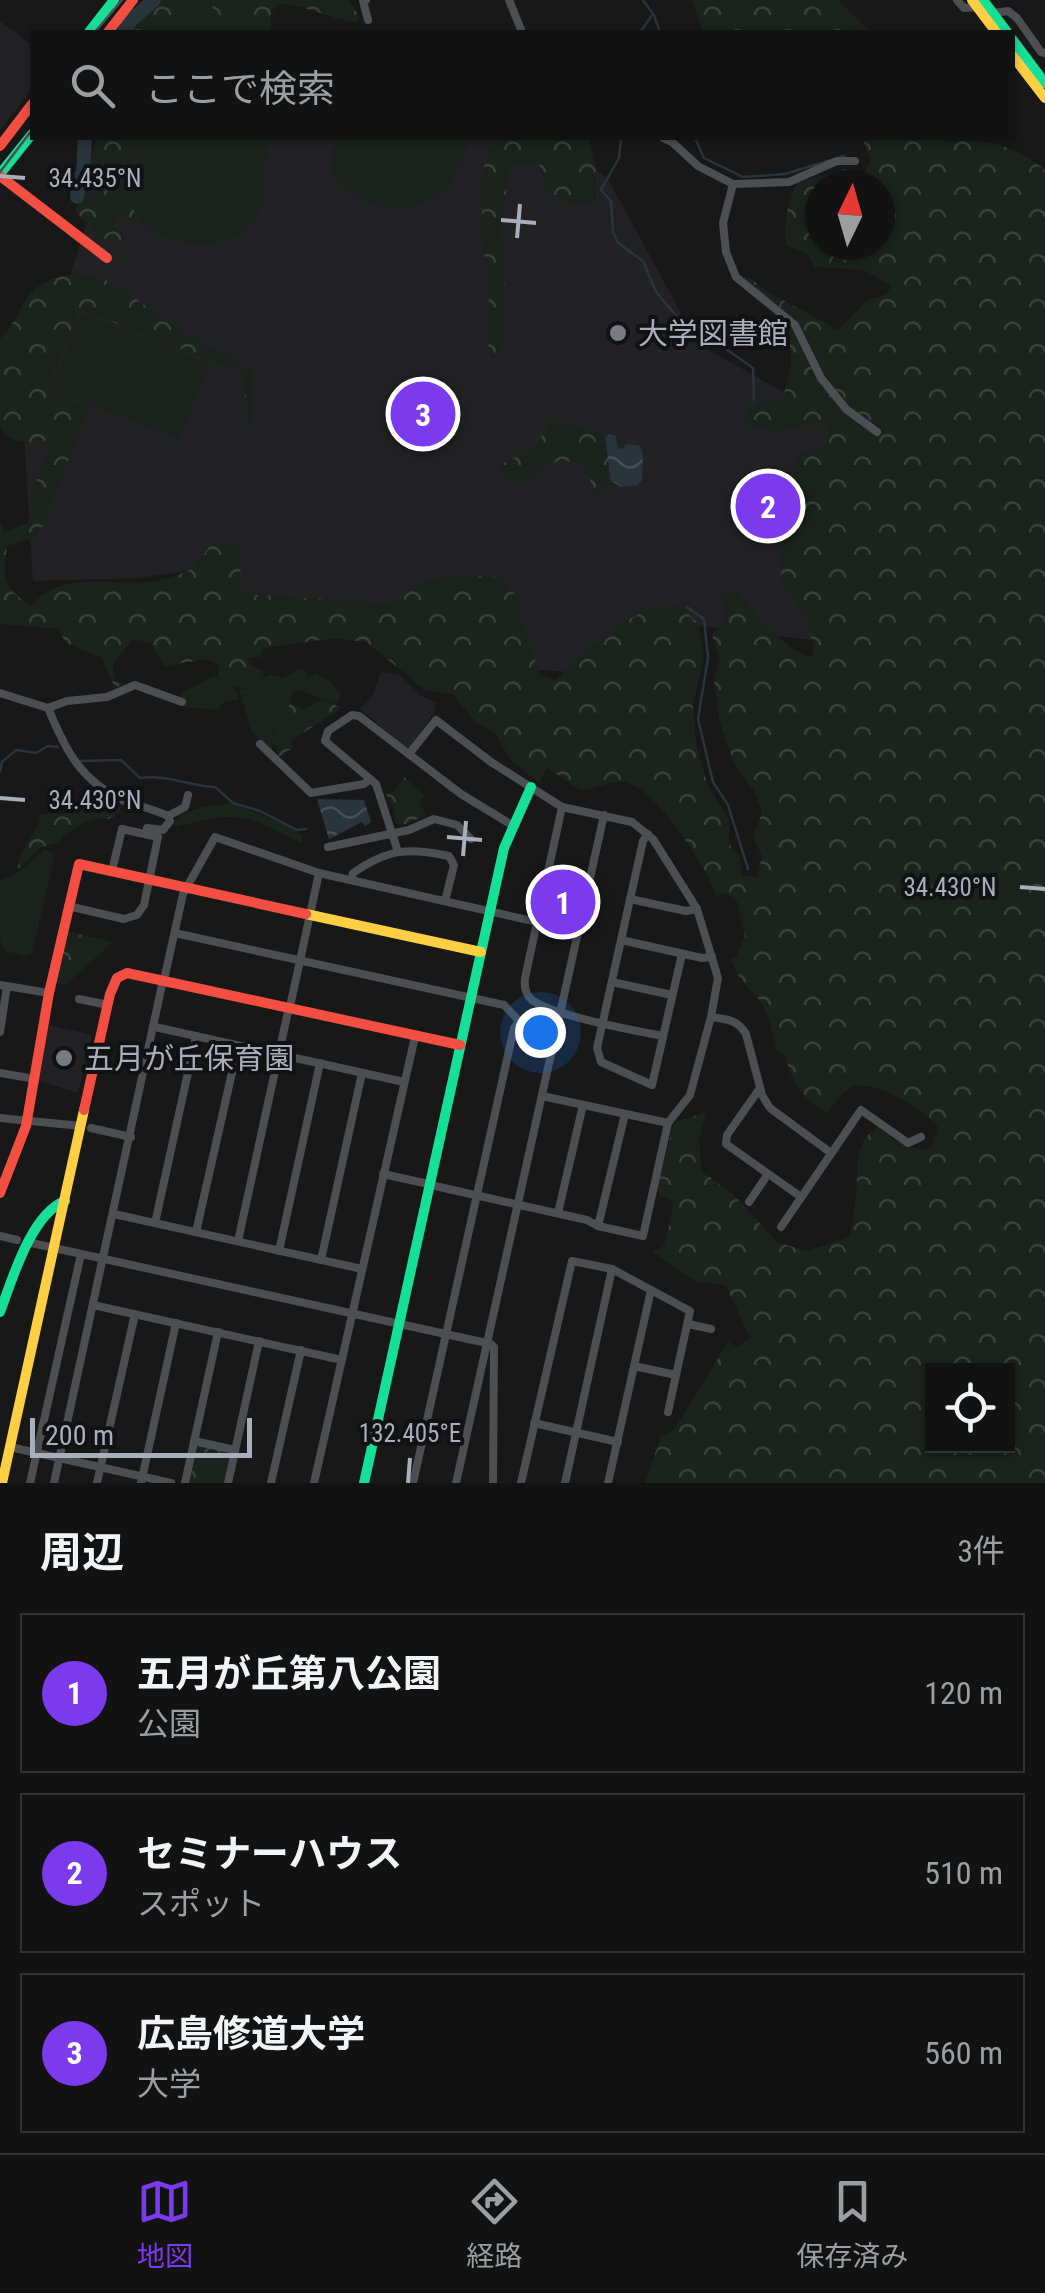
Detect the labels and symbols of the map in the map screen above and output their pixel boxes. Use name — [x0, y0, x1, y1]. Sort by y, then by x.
text: 34.435°N — [48, 164, 142, 193]
north arrow — [805, 170, 895, 260]
place label: 大学図書館 — [638, 316, 788, 351]
marker: 大学図書館 — [607, 322, 629, 344]
pin: 3 — [390, 376, 456, 452]
pin: 2 — [736, 468, 800, 544]
text: 34.430°N — [48, 786, 142, 815]
pin: 1 — [530, 864, 596, 940]
text: 34.430°N — [903, 873, 997, 902]
your location — [515, 1007, 566, 1058]
place label: 五月が丘保育園 — [84, 1041, 294, 1076]
marker: 五月が丘保育園 — [53, 1047, 75, 1069]
scale bar — [30, 1413, 252, 1458]
text: 132.405°E — [359, 1419, 461, 1448]

